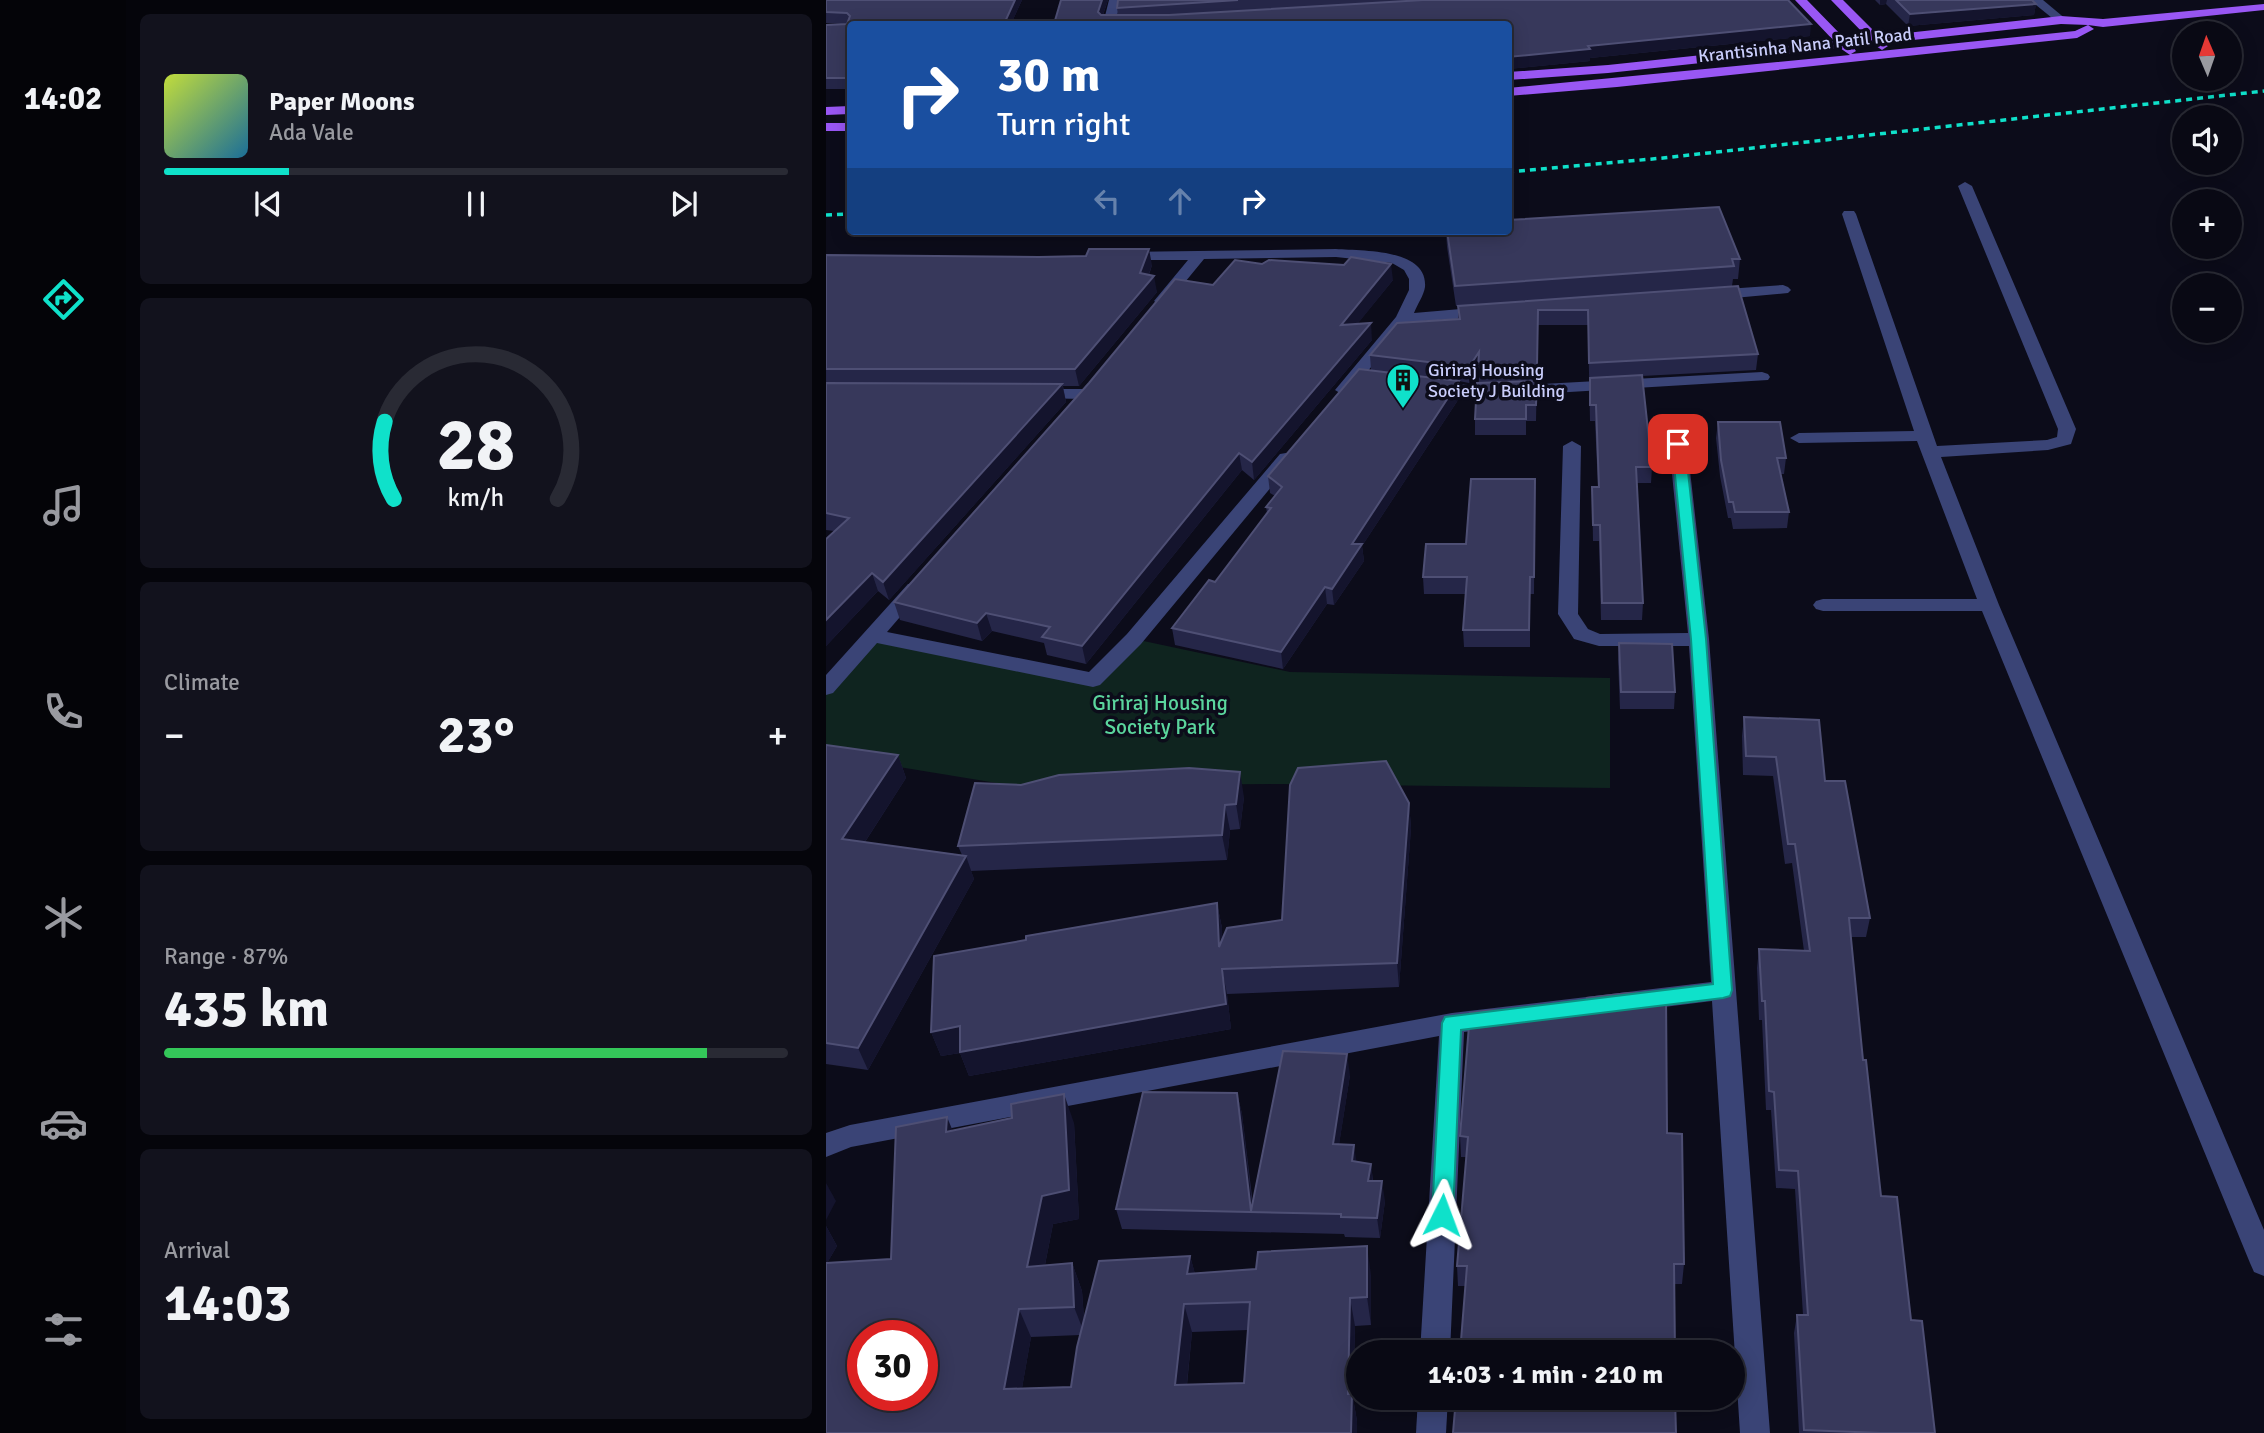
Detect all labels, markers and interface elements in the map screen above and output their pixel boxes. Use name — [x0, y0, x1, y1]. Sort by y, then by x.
north arrow — [2172, 21, 2242, 91]
map controls — [2172, 21, 2242, 343]
street label: Krantisinha Nana Patil Road — [1697, 23, 1913, 67]
text: 30 m — [997, 45, 1100, 105]
icon: right — [882, 49, 973, 140]
text: 14:02 — [24, 79, 102, 118]
text: Paper Moons — [269, 86, 415, 118]
text: Turn right — [997, 105, 1130, 144]
button: sound — [2172, 105, 2242, 175]
text: Ada Vale — [269, 118, 354, 147]
icon: left — [1088, 182, 1126, 220]
icon: ahead — [1161, 182, 1199, 220]
icon: right — [1234, 182, 1272, 220]
icon: previous — [249, 185, 287, 223]
icon: pause — [457, 185, 495, 223]
icon: next — [665, 185, 703, 223]
button: + — [2172, 189, 2242, 259]
button: − — [2172, 273, 2242, 343]
icon: directions — [39, 275, 88, 324]
place label: Giriraj Housing Society J Building — [1428, 359, 1565, 402]
building icon: Giriraj Housing Society J Building — [1384, 361, 1422, 410]
text: 28 — [437, 401, 515, 490]
pin — [1648, 414, 1708, 474]
icon: arrive — [1659, 425, 1697, 463]
icon: music — [39, 481, 88, 530]
text: km/h — [448, 481, 504, 512]
text: Climate — [164, 668, 240, 697]
icon: phone — [39, 687, 88, 736]
park label: Giriraj Housing Society Park — [1092, 690, 1228, 740]
text: 23° — [438, 703, 514, 767]
text: − — [164, 712, 185, 759]
text: + — [767, 712, 788, 759]
icon: climate — [39, 893, 88, 942]
text: Range · 87% — [164, 942, 288, 971]
text: 435 km — [164, 977, 329, 1041]
icon: car — [39, 1099, 88, 1148]
position arrow — [1405, 1178, 1479, 1252]
text: Arrival — [164, 1236, 230, 1265]
text: 14:03 — [164, 1271, 292, 1335]
icon: filters — [39, 1305, 88, 1354]
speed limit sign: 30 — [847, 1320, 938, 1411]
text: 14:03 · 1 min · 210 m — [1428, 1359, 1663, 1391]

